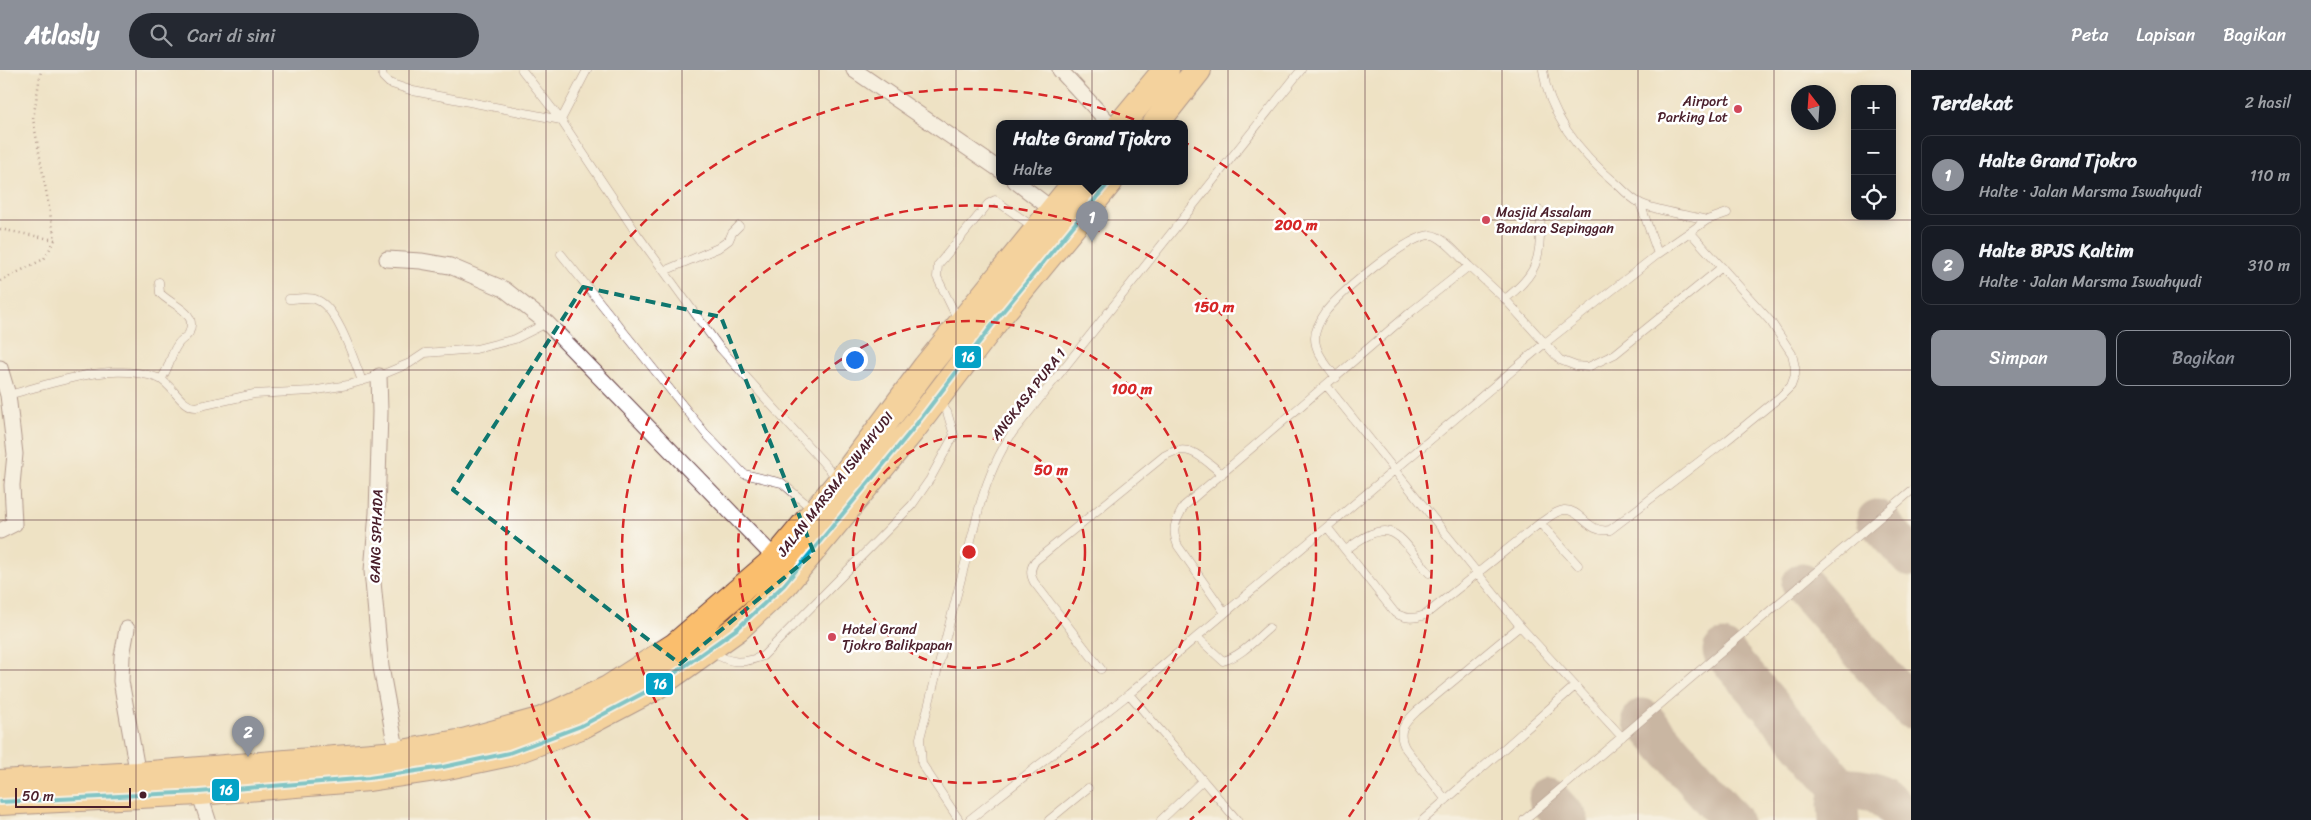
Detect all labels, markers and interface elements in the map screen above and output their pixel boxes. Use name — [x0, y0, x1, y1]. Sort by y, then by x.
search box — [129, 13, 479, 58]
text: Atlasly — [25, 14, 99, 56]
text: Cari di sini — [187, 19, 275, 52]
text: Peta — [2071, 19, 2108, 51]
text: Lapisan — [2136, 19, 2195, 51]
text: Bagikan — [2223, 19, 2286, 51]
icon: search — [147, 21, 175, 49]
text: Terdekat — [1931, 84, 2013, 122]
north arrow — [1791, 85, 1836, 130]
map controls — [1851, 85, 1896, 220]
button: + — [1851, 85, 1896, 130]
text: 2 hasil — [2245, 88, 2291, 117]
place label: Airport Parking Lot — [1658, 89, 1728, 130]
marker: Airport Parking Lot — [1732, 103, 1744, 115]
popup — [996, 120, 1188, 185]
text: Halte Grand Tjokro — [1013, 122, 1171, 155]
button: − — [1851, 130, 1896, 175]
text: Halte Grand Tjokro — [1979, 144, 2137, 177]
text: Halte — [1013, 155, 1052, 184]
text: 1 — [1945, 161, 1951, 190]
text: 110 m — [2250, 161, 2290, 190]
button: locate — [1851, 175, 1896, 220]
text: Halte · Jalan Marsma Iswahyudi — [1979, 177, 2202, 206]
place label: Masjid Assalam Bandara Sepinggan — [1496, 200, 1614, 241]
pin: 1 — [1076, 201, 1108, 242]
text: 200 m — [1273, 212, 1318, 238]
marker: Masjid Assalam Bandara Sepinggan — [1480, 214, 1492, 226]
text: Halte BPJS Kaltim — [1979, 234, 2134, 267]
text: 2 — [1943, 251, 1953, 280]
text: 310 m — [2248, 251, 2290, 280]
text: Halte · Jalan Marsma Iswahyudi — [1979, 267, 2202, 296]
text: 150 m — [1194, 294, 1235, 320]
button: Simpan — [1931, 330, 2106, 386]
button: Bagikan — [2116, 330, 2291, 386]
street label: ANGKASA PURA 1 — [984, 343, 1072, 447]
line badge: 16 — [954, 345, 982, 369]
text: 16 — [961, 345, 975, 370]
your location — [842, 347, 868, 373]
text: 100 m — [1112, 376, 1153, 402]
street label: JALAN MARSMA ISWAHYUDI — [770, 406, 901, 563]
text: 50 m — [1034, 457, 1069, 483]
street label: GANG SPHADA — [362, 489, 391, 583]
centre of rings — [960, 543, 978, 561]
place label: Hotel Grand Tjokro Balikpapan — [842, 617, 953, 658]
marker: Hotel Grand Tjokro Balikpapan — [826, 631, 838, 643]
line badge: 16 — [645, 672, 674, 696]
text: 16 — [653, 672, 667, 697]
pin: 2 — [232, 716, 264, 757]
line badge: 16 — [211, 778, 240, 802]
text: 16 — [219, 778, 233, 803]
text: 50 m — [22, 784, 54, 809]
scale bar — [15, 785, 131, 808]
unlabelled marker — [138, 790, 148, 800]

